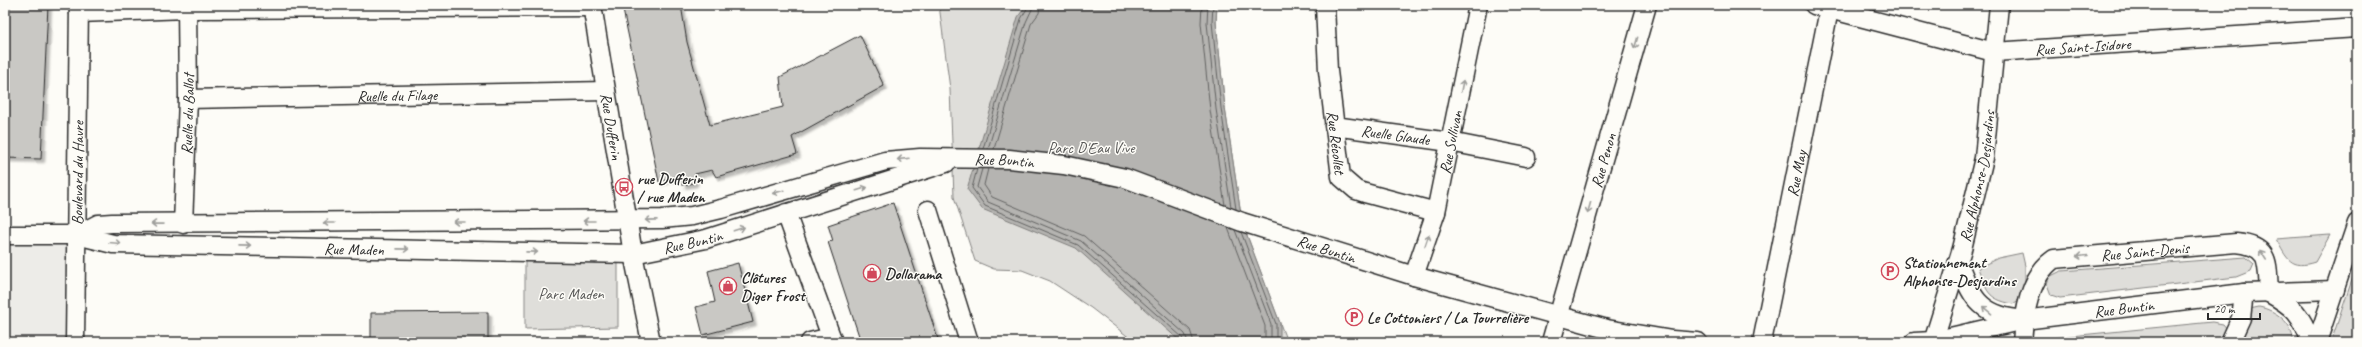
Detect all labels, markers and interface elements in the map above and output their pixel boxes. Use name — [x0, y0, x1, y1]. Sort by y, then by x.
street label: Rue Saint-Isidore — [2034, 34, 2133, 60]
one-way arrow — [1632, 36, 1639, 49]
street label: Ruelle du Ballot — [177, 71, 199, 155]
one-way arrow — [1458, 80, 1466, 93]
street label: Ruelle du Filage — [357, 85, 439, 107]
street label: Rue Dufferin — [596, 92, 626, 162]
street label: Rue Sullivan — [1435, 108, 1468, 176]
street label: Rue Alphonse-Desjardins — [1955, 108, 2000, 244]
street label: Rue Récollet — [1322, 110, 1350, 177]
street label: Boulevard du Havre — [67, 119, 89, 225]
street label: Ruelle Glaude — [1360, 121, 1432, 150]
street label: Rue Penon — [1587, 130, 1621, 190]
park label: Parc D'Eau Vive — [1048, 138, 1136, 158]
street label: Rue May — [1783, 147, 1812, 198]
street label: Rue Buntin — [974, 150, 1036, 173]
one-way arrow — [897, 156, 910, 163]
place label: rue Dufferin / rue Maden — [637, 169, 706, 207]
bus stop icon: rue Dufferin / rue Maden — [614, 177, 634, 197]
one-way arrow — [856, 185, 869, 192]
one-way arrow — [772, 189, 785, 196]
one-way arrow — [1585, 201, 1592, 214]
one-way arrow — [645, 216, 658, 223]
one-way arrow — [583, 217, 596, 224]
one-way arrow — [453, 218, 466, 226]
one-way arrow — [323, 219, 336, 227]
one-way arrow — [151, 220, 164, 228]
street label: Rue Buntin — [661, 225, 726, 259]
one-way arrow — [732, 225, 745, 232]
street label: Rue Buntin — [1295, 231, 1359, 268]
one-way arrow — [1423, 234, 1431, 246]
street label: Rue Saint-Denis — [2100, 238, 2191, 266]
one-way arrow — [108, 239, 121, 247]
street label: Rue Maden — [324, 239, 385, 260]
one-way arrow — [238, 242, 251, 250]
one-way arrow — [396, 245, 409, 253]
one-way arrow — [525, 248, 538, 256]
one-way arrow — [2259, 250, 2267, 261]
one-way arrow — [2076, 252, 2089, 259]
place label: Stationnement Alphonse-Desjardins — [1903, 253, 2017, 291]
parking icon: Stationnement Alphonse-Desjardins — [1880, 261, 1900, 281]
shop icon: Dollarama — [862, 263, 882, 283]
place label: Dollarama — [885, 264, 943, 284]
place label: Clôtures Diger Frost — [741, 268, 806, 306]
shop icon: Clôtures Diger Frost — [718, 276, 738, 296]
park label: Parc Maden — [538, 284, 605, 304]
street label: Rue Buntin — [2093, 295, 2156, 322]
scale bar — [2208, 295, 2260, 321]
text: 20 m — [2214, 301, 2236, 317]
one-way arrow — [1982, 305, 1993, 314]
parking icon: Le Cottoniers / La Tourrelière — [1344, 307, 1364, 327]
place label: Le Cottoniers / La Tourrelière — [1367, 308, 1530, 328]

